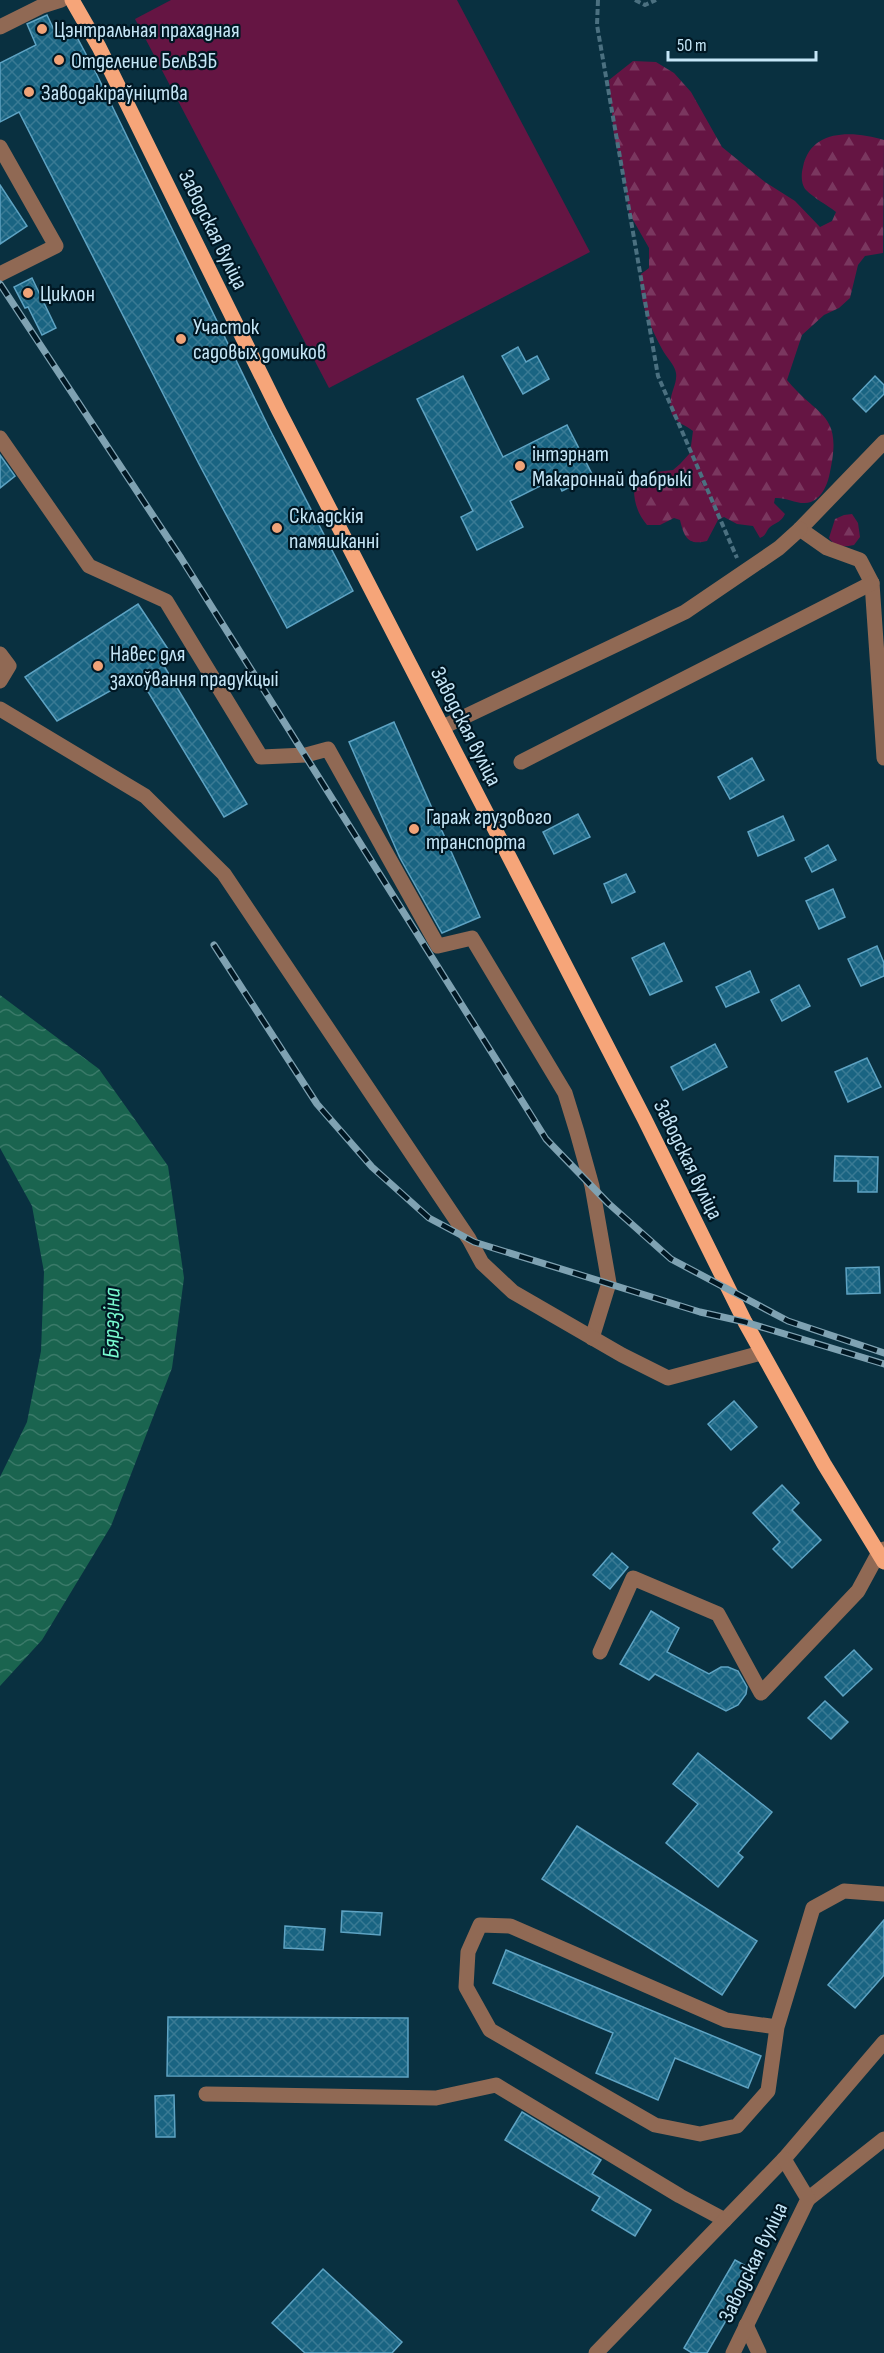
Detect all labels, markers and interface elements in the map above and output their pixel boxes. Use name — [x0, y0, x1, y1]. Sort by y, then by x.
place label: Цэнтральная прахадная — [54, 17, 240, 44]
marker: Цэнтральная прахадная — [35, 22, 49, 36]
scale bar — [668, 24, 816, 62]
text: 50 m — [677, 35, 707, 56]
place label: Отделение БелВЭБ — [71, 48, 217, 75]
marker: Отделение БелВЭБ — [52, 53, 66, 67]
place label: Заводакіраўніцтва — [41, 80, 188, 107]
marker: Заводакіраўніцтва — [22, 85, 36, 99]
street label: Заводская вуліца — [172, 165, 253, 294]
place label: Циклон — [40, 281, 95, 308]
marker: Циклон — [21, 286, 35, 300]
place label: Участок садовых домиков — [193, 314, 326, 366]
marker: Участок садовых домиков — [174, 332, 188, 346]
place label: інтэрнат Макароннай фабрыкі — [532, 441, 692, 493]
marker: інтэрнат Макароннай фабрыкі — [513, 459, 527, 473]
place label: Складскія памяшканні — [289, 503, 379, 555]
marker: Складскія памяшканні — [270, 521, 284, 535]
place label: Навес для захоўвання прадукцыі — [110, 641, 279, 693]
marker: Навес для захоўвання прадукцыі — [91, 659, 105, 673]
street label: Заводская вуліца — [424, 663, 507, 791]
place label: Гараж грузового транспорта — [426, 804, 552, 856]
marker: Гараж грузового транспорта — [407, 822, 421, 836]
street label: Заводская вуліца — [647, 1095, 728, 1224]
water label: Бярэзіна — [96, 1287, 127, 1359]
street label: Заводская вуліца — [713, 2198, 794, 2327]

